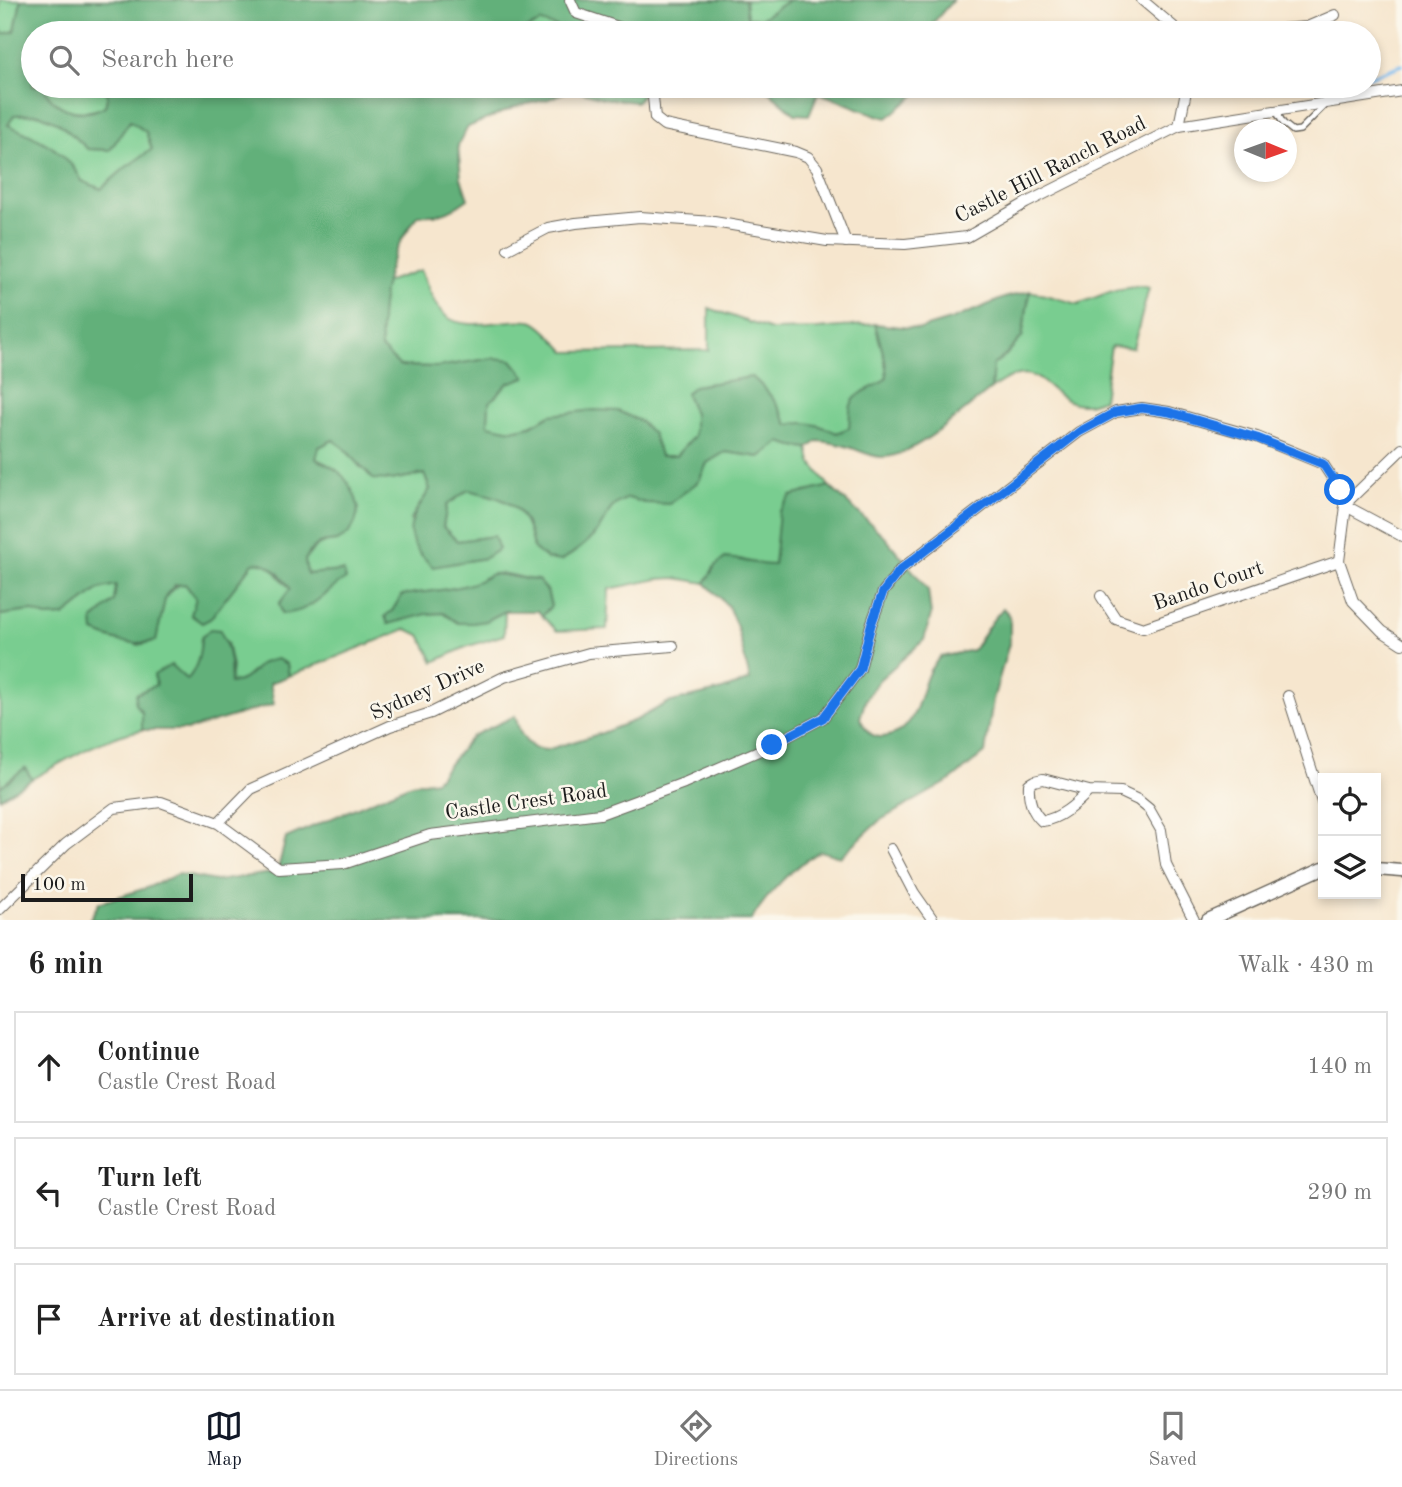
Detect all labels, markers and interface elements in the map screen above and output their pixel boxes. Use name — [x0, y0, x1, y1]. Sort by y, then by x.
search box — [21, 21, 1381, 98]
icon: search — [45, 41, 83, 79]
text: Search here — [101, 47, 234, 73]
street label: Castle Hill Ranch Road — [952, 113, 1150, 228]
north arrow — [1234, 119, 1297, 182]
route start — [1324, 474, 1355, 505]
street label: Bando Court — [1151, 558, 1266, 615]
street label: Sydney Drive — [367, 656, 488, 725]
route end — [756, 729, 787, 760]
map controls — [1318, 773, 1381, 899]
button: locate — [1318, 773, 1381, 836]
street label: Castle Crest Road — [444, 781, 609, 824]
button: layers — [1318, 836, 1381, 899]
scale bar — [21, 871, 192, 903]
text: 100 m — [32, 876, 85, 895]
text: 6 min — [28, 950, 103, 980]
text: Walk · 430 m — [1238, 954, 1374, 977]
text: Continue — [97, 1040, 200, 1066]
icon: ahead — [30, 1048, 68, 1086]
text: 140 m — [1307, 1055, 1372, 1078]
text: Castle Crest Road — [97, 1071, 276, 1094]
text: Turn left — [97, 1166, 202, 1192]
icon: left — [30, 1174, 68, 1212]
text: 290 m — [1307, 1181, 1372, 1204]
text: Castle Crest Road — [97, 1197, 276, 1220]
icon: arrive — [30, 1300, 68, 1338]
text: Arrive at destination — [97, 1306, 336, 1332]
tab: Map — [205, 1407, 243, 1472]
tab: Directions — [654, 1407, 738, 1472]
tab: Saved — [1148, 1407, 1197, 1472]

